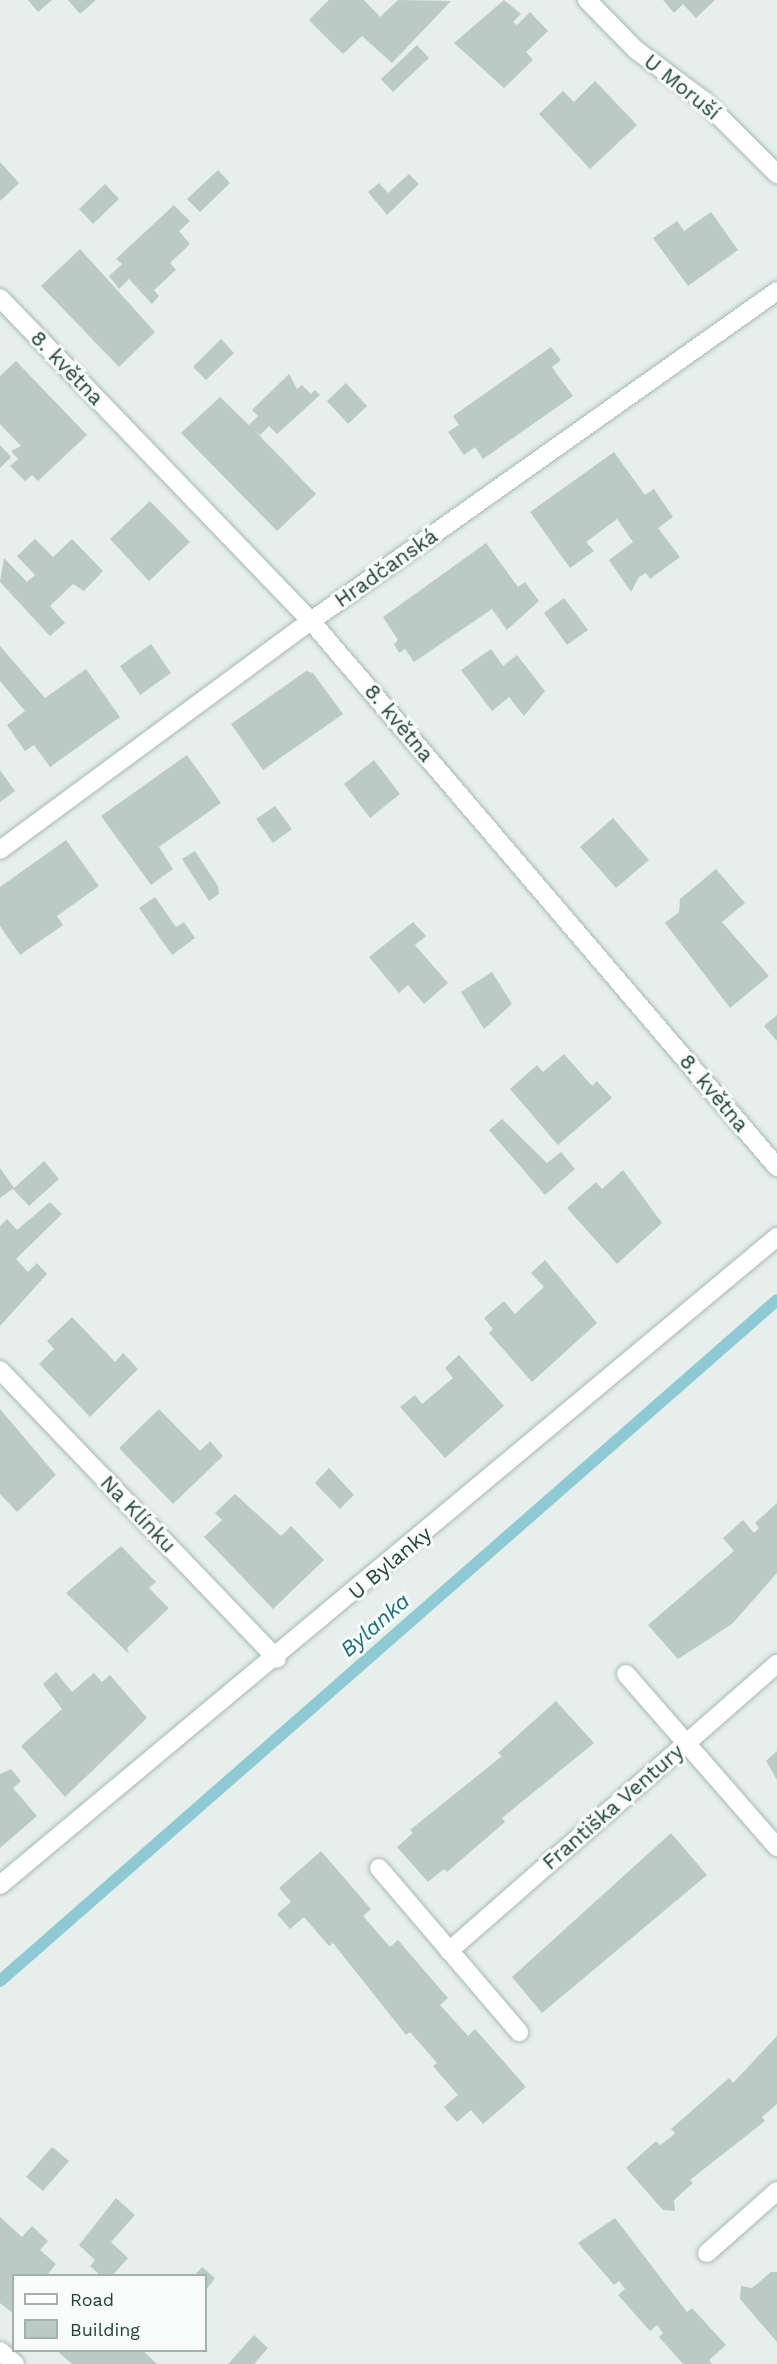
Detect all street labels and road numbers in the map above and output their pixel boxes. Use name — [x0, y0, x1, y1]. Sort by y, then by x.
street label: U Moruší — [639, 49, 725, 125]
street label: 8. května — [25, 325, 109, 411]
street label: Hradčanská — [330, 523, 442, 613]
street label: 8. května — [359, 679, 439, 767]
street label: 8. května — [674, 1049, 754, 1137]
street label: Na Klínku — [95, 1470, 181, 1558]
street label: U Bylanky — [343, 1521, 437, 1605]
street label: Františka Ventury — [537, 1738, 689, 1876]

